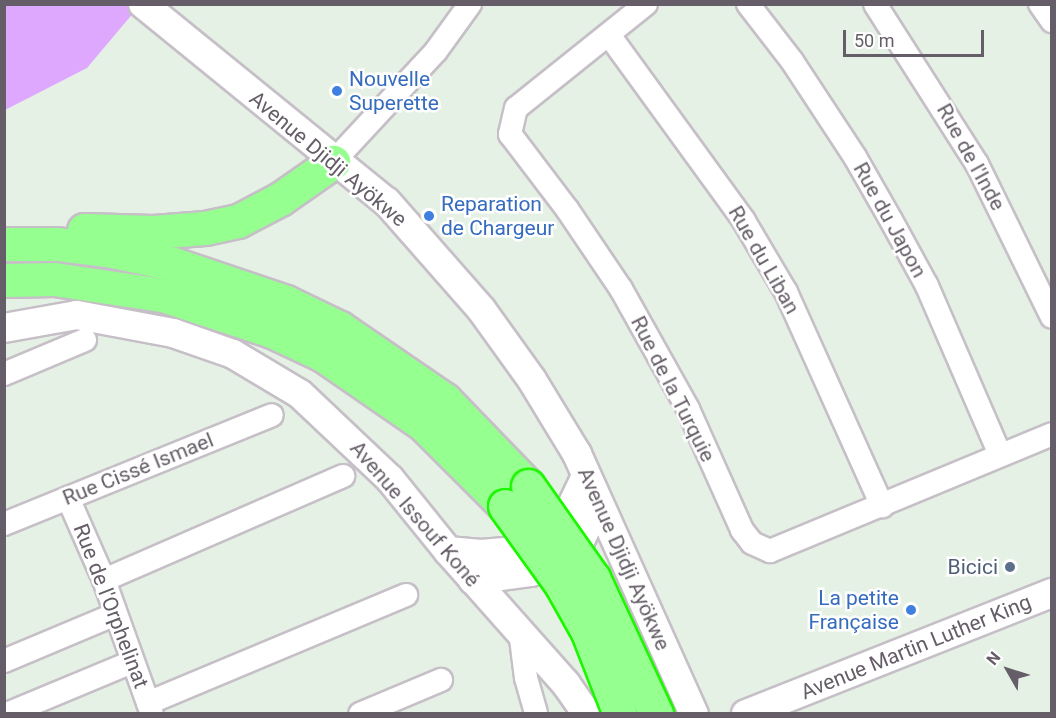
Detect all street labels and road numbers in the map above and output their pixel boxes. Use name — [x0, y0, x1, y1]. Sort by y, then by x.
street label: Avenue Djidji Ayökwe — [244, 86, 412, 232]
street label: Rue de l'Inde — [931, 99, 1011, 215]
street label: Rue du Japon — [848, 158, 932, 282]
street label: Rue du Liban — [723, 201, 805, 319]
street label: Rue de la Turquie — [625, 312, 721, 466]
street label: Rue Cissé Ismael — [59, 427, 217, 511]
street label: Avenue Issouf Koné — [345, 436, 485, 592]
street label: Avenue Djidji Ayökwe — [572, 464, 676, 654]
street label: Rue de l'Orphelinat — [68, 520, 154, 692]
street label: Avenue Martin Luther King — [797, 589, 1035, 705]

